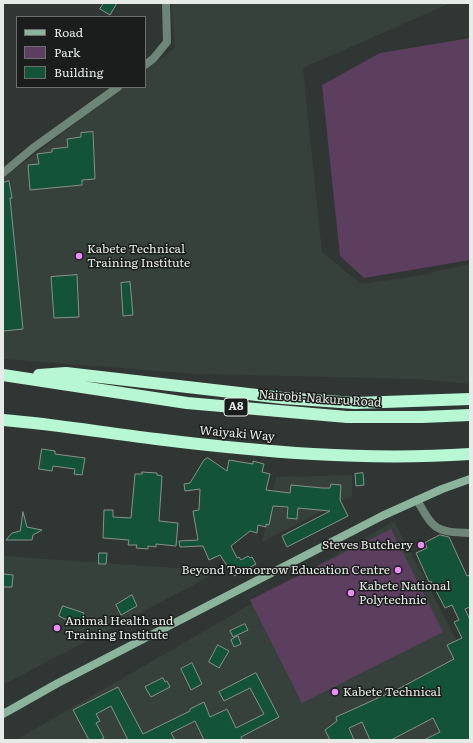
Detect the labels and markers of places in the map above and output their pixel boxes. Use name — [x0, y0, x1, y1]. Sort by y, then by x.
place label: Kabete Technical Training Institute — [87, 242, 190, 270]
marker: Kabete Technical Training Institute — [74, 251, 84, 261]
place label: Steves Butchery — [322, 538, 413, 552]
marker: Steves Butchery — [416, 540, 426, 550]
place label: Beyond Tomorrow Education Centre — [182, 563, 390, 577]
marker: Beyond Tomorrow Education Centre — [393, 565, 403, 575]
place label: Kabete National Polytechnic — [359, 579, 450, 607]
marker: Kabete National Polytechnic — [346, 588, 356, 598]
place label: Animal Health and Training Institute — [65, 614, 173, 642]
marker: Animal Health and Training Institute — [52, 623, 62, 633]
place label: Kabete Technical — [343, 685, 441, 699]
marker: Kabete Technical — [330, 687, 340, 697]

